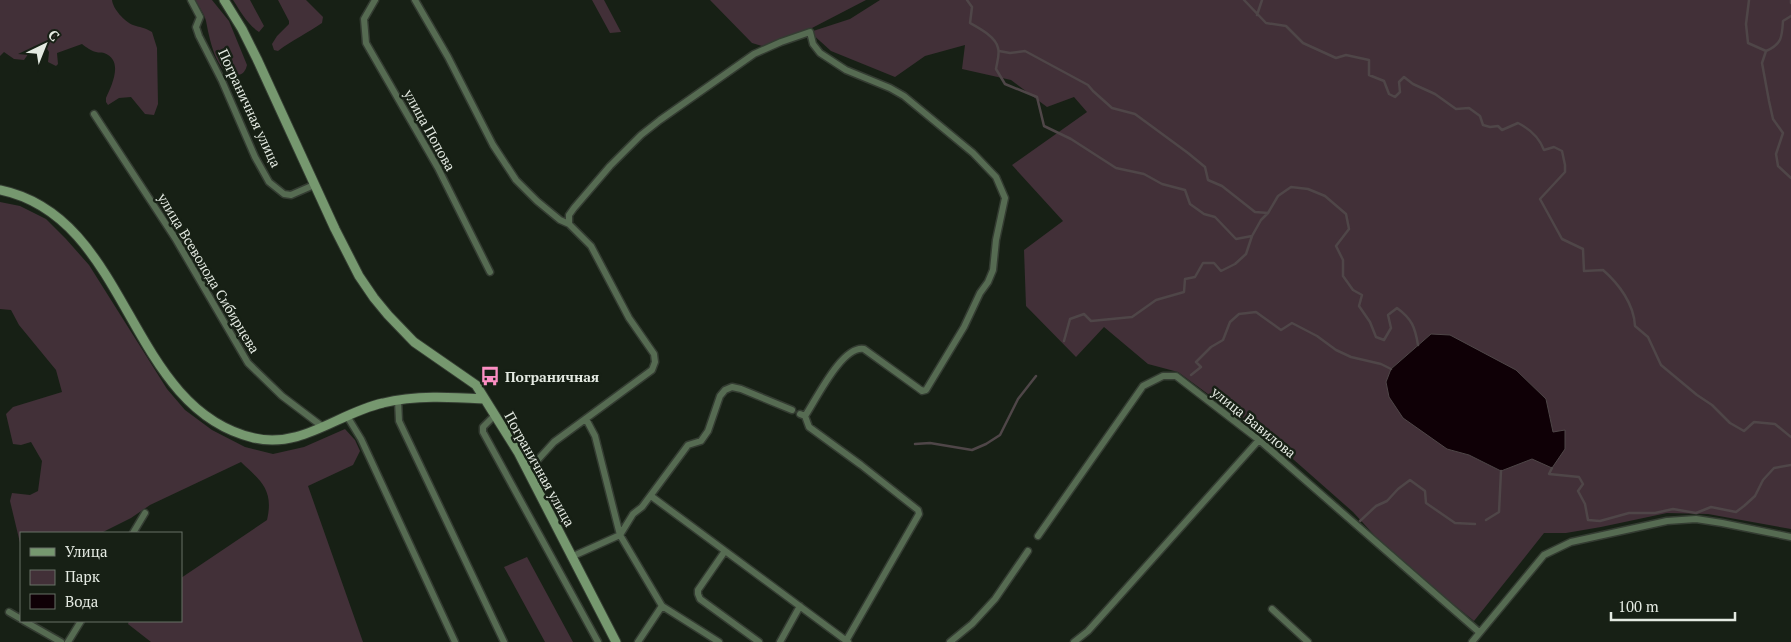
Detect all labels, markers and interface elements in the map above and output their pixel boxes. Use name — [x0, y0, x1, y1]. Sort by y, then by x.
north arrow — [20, 20, 70, 70]
text: С — [44, 25, 64, 45]
street label: Пограничная улица — [214, 46, 286, 170]
street label: улица Попова — [399, 85, 460, 174]
street label: улица Всеволода Сибирцева — [153, 188, 265, 357]
bus stop icon: Пограничная — [479, 365, 501, 387]
place label: Пограничная — [505, 367, 599, 386]
street label: улица Вавилова — [1207, 381, 1300, 462]
street label: Пограничная улица — [500, 408, 580, 530]
legend — [20, 532, 182, 622]
text: Улица — [65, 541, 108, 561]
text: Парк — [65, 566, 101, 586]
scale bar — [1611, 590, 1735, 622]
text: Вода — [65, 591, 99, 611]
text: 100 m — [1618, 596, 1659, 616]

